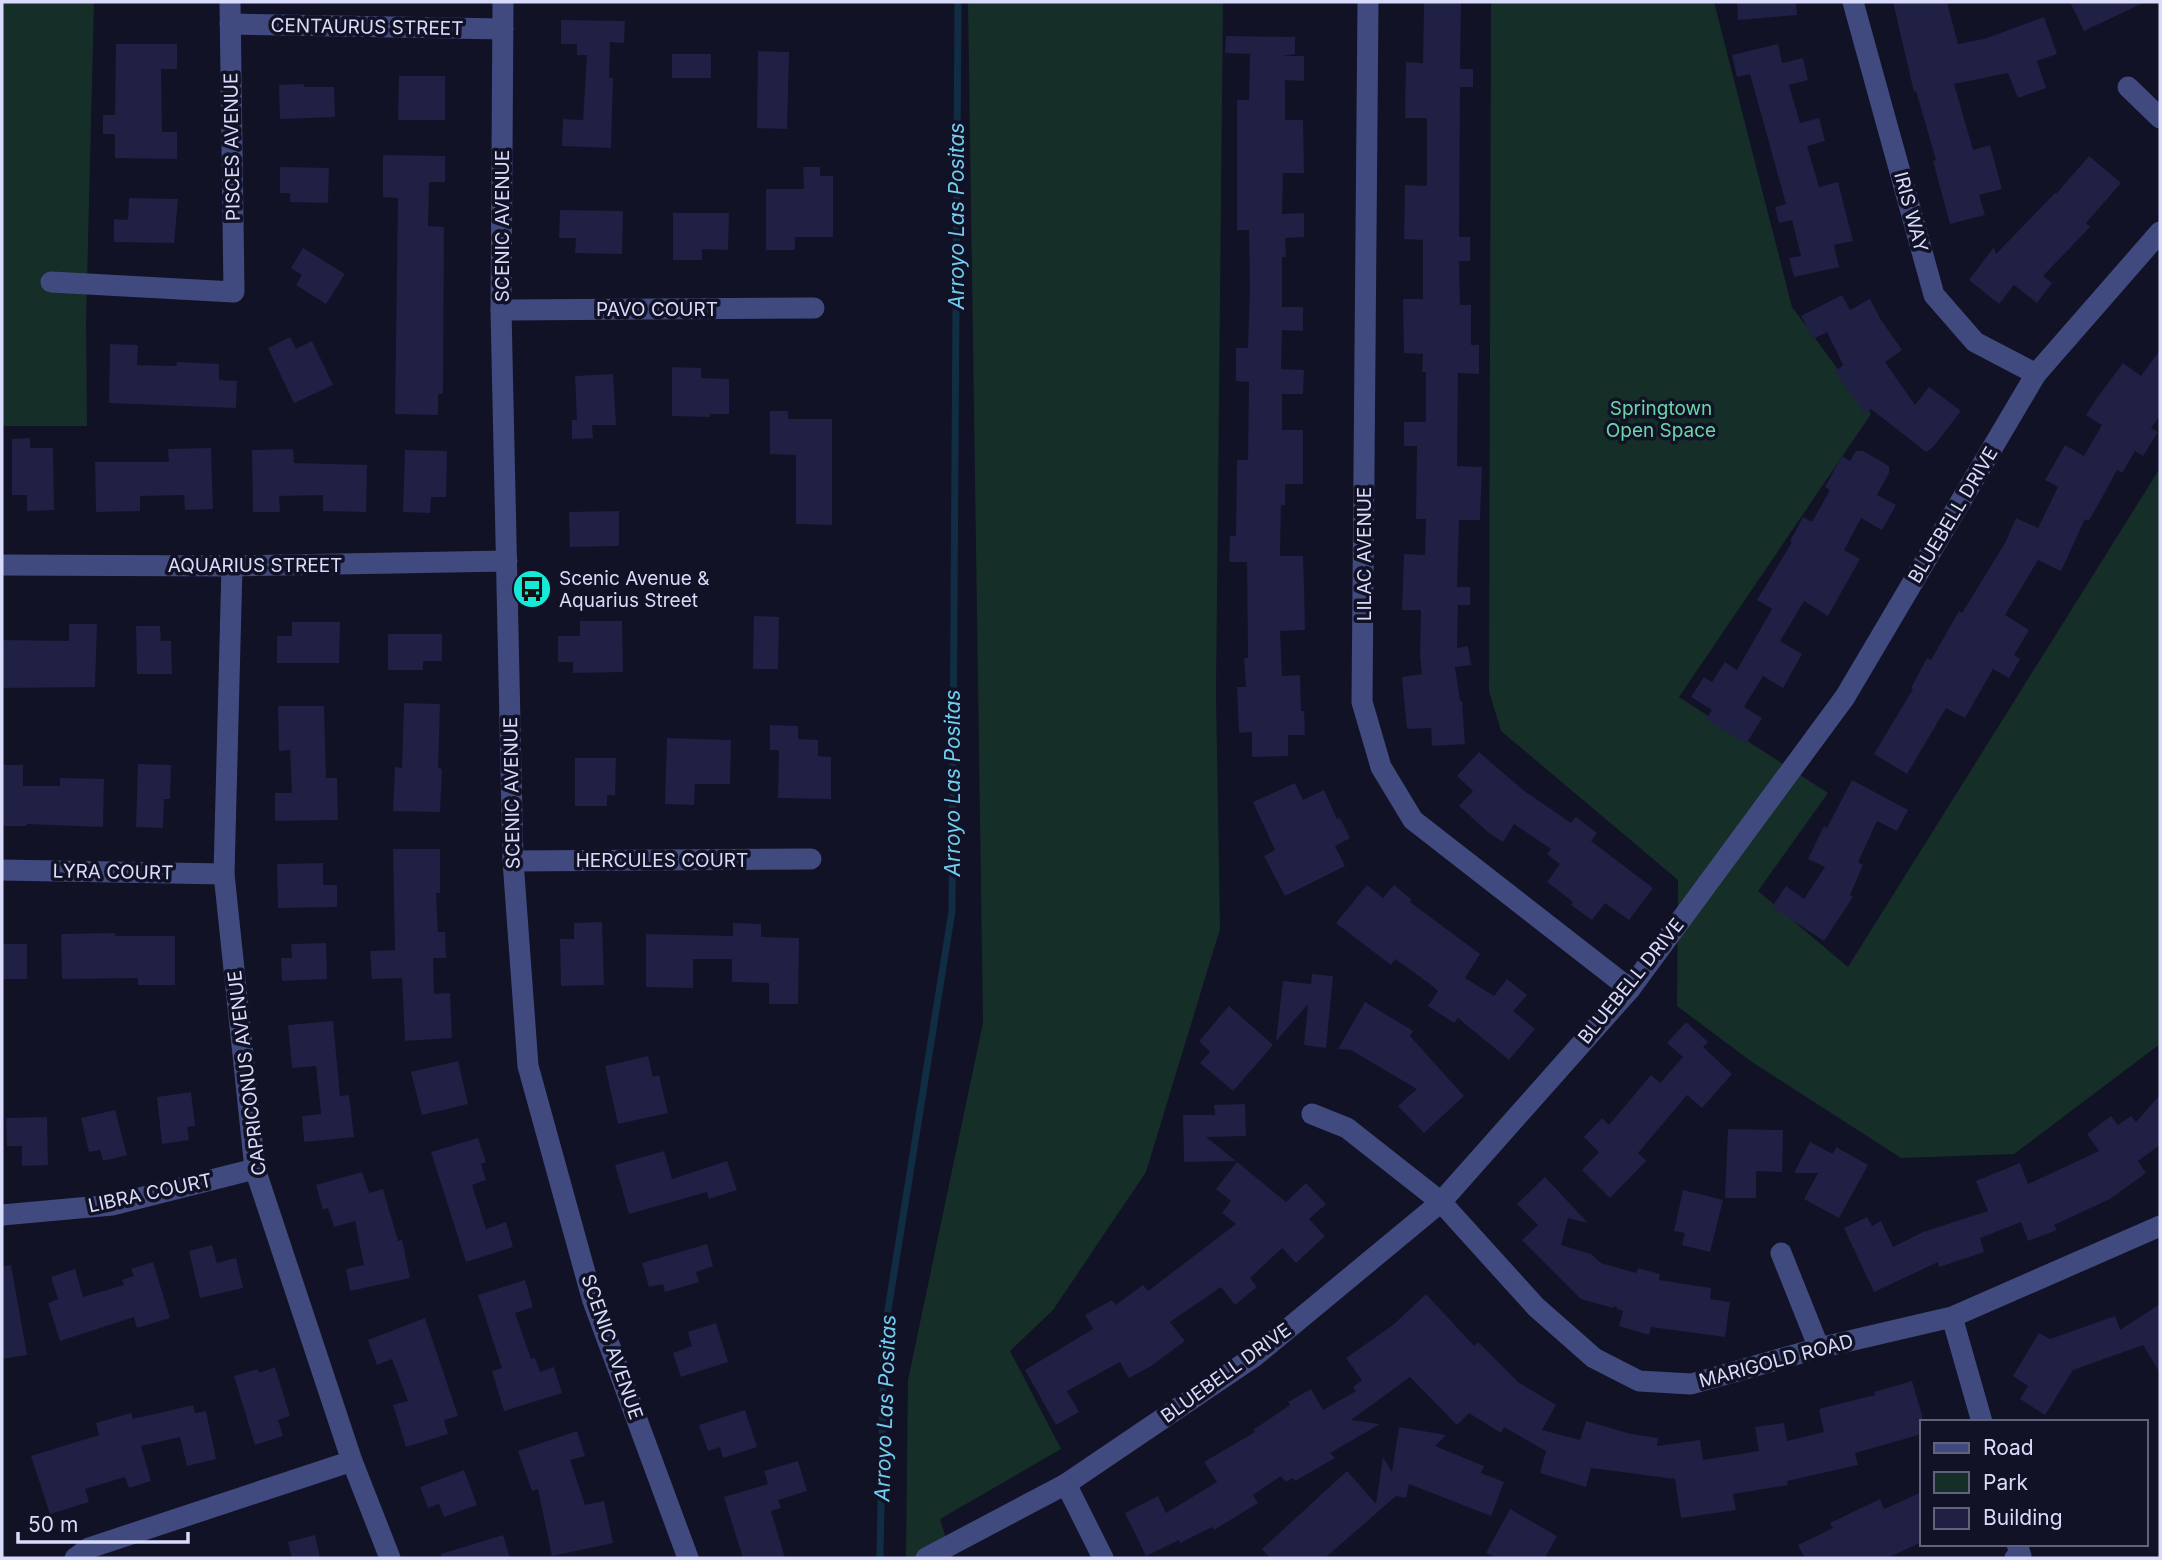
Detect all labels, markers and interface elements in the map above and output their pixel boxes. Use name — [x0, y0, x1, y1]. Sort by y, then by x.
street label: CENTAURUS STREET — [270, 14, 464, 40]
street label: PISCES AVENUE — [219, 73, 245, 221]
water label: Arroyo Las Positas — [944, 123, 969, 310]
street label: SCENIC AVENUE — [491, 150, 514, 302]
street label: IRIS WAY — [1889, 169, 1933, 255]
street label: PAVO COURT — [596, 298, 718, 321]
park label: Springtown Open Space — [1606, 397, 1716, 442]
street label: BLUEBELL DRIVE — [1903, 443, 2003, 587]
street label: LILAC AVENUE — [1353, 487, 1376, 621]
street label: AQUARIUS STREET — [168, 554, 342, 577]
place label: Scenic Avenue & Aquarius Street — [559, 567, 709, 612]
bus stop icon: Scenic Avenue & Aquarius Street — [511, 568, 553, 610]
water label: Arroyo Las Positas — [940, 690, 965, 877]
street label: SCENIC AVENUE — [499, 717, 525, 869]
street label: HERCULES COURT — [576, 849, 748, 872]
street label: LYRA COURT — [52, 859, 174, 885]
street label: BLUEBELL DRIVE — [1573, 914, 1689, 1048]
street label: CAPRICONUS AVENUE — [223, 969, 271, 1177]
street label: LIBRA COURT — [86, 1169, 214, 1217]
street label: SCENIC AVENUE — [576, 1271, 648, 1423]
water label: Arroyo Las Positas — [869, 1314, 901, 1503]
street label: BLUEBELL DRIVE — [1157, 1318, 1295, 1428]
street label: MARIGOLD ROAD — [1696, 1329, 1856, 1393]
legend — [1920, 1420, 2148, 1546]
text: Road — [1983, 1435, 2034, 1460]
text: Park — [1983, 1470, 2028, 1495]
scale bar — [18, 1500, 187, 1544]
text: Building — [1983, 1505, 2063, 1530]
text: 50 m — [28, 1512, 78, 1537]

